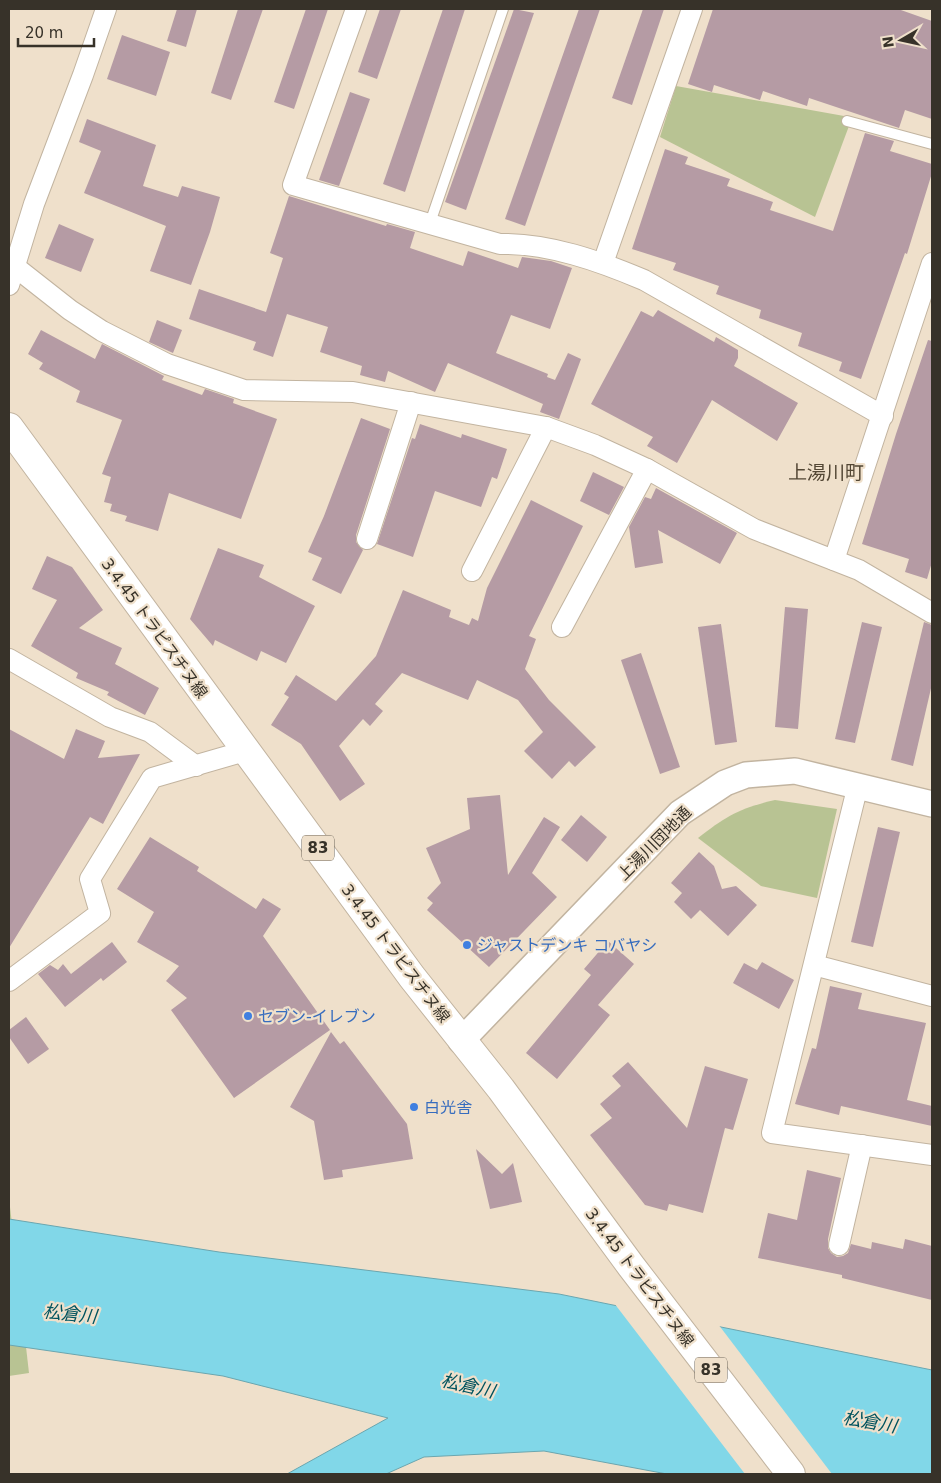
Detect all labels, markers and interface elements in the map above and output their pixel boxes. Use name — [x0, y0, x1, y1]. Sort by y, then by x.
scale bar — [18, 15, 94, 47]
north arrow — [876, 15, 926, 65]
text: 20 m — [25, 24, 63, 42]
text: N — [879, 35, 897, 49]
district label: 上湯川町 — [788, 461, 864, 483]
street label: 3.4.45 トラピスチヌ線 — [98, 555, 212, 702]
street label: 上湯川団地通 — [614, 803, 695, 884]
road number: 83 — [302, 836, 334, 860]
street label: 3.4.45 トラピスチヌ線 — [337, 881, 454, 1026]
place label: ジャストデンキ コバヤシ — [477, 936, 657, 955]
marker: ジャストデンキ コバヤシ — [461, 939, 473, 951]
place label: セブン-イレブン — [258, 1007, 376, 1026]
marker: セブン-イレブン — [242, 1010, 254, 1022]
place label: 白光舎 — [424, 1098, 472, 1117]
marker: 白光舎 — [408, 1101, 420, 1113]
street label: 3.4.45 トラピスチヌ線 — [581, 1205, 698, 1350]
water label: 松倉川 — [42, 1300, 100, 1327]
road number: 83 — [695, 1358, 727, 1382]
water label: 松倉川 — [439, 1369, 499, 1402]
water label: 松倉川 — [842, 1406, 900, 1437]

